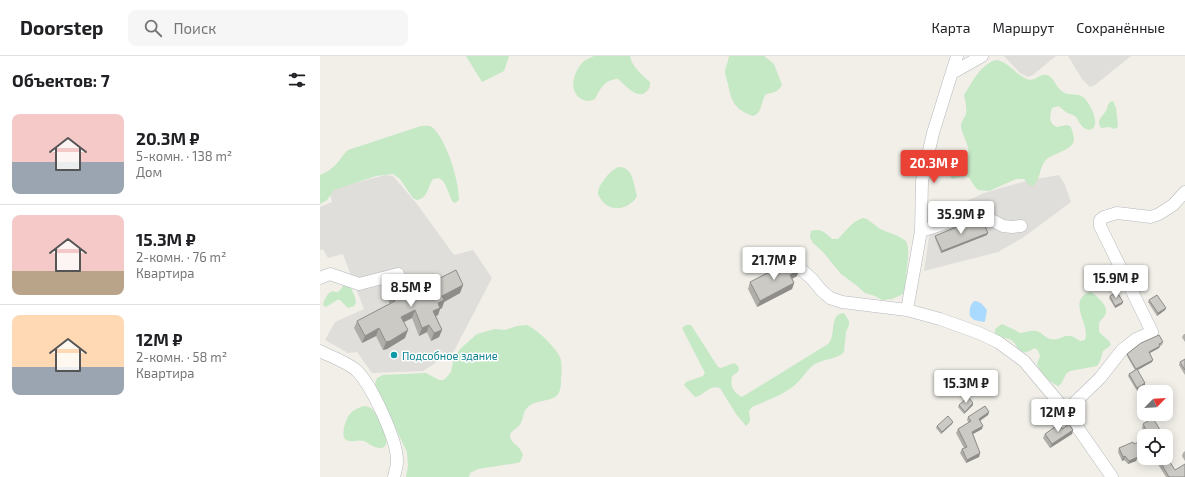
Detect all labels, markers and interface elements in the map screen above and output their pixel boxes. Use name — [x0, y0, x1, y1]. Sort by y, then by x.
search box — [128, 10, 408, 46]
text: Doorstep — [20, 16, 104, 39]
icon: search — [142, 17, 164, 39]
text: Поиск — [174, 19, 216, 37]
text: Карта — [932, 19, 970, 36]
text: Маршрут — [992, 19, 1054, 36]
text: Сохранённые — [1076, 19, 1165, 36]
icon: filters — [286, 69, 308, 91]
text: Объектов: 7 — [12, 70, 110, 90]
text: 20.3M ₽ — [136, 128, 200, 148]
icon: home — [44, 130, 92, 178]
text: 5-комн. · 138 m² — [136, 148, 232, 164]
pin: 20.3M ₽ — [897, 150, 971, 184]
text: 20.3M ₽ — [910, 155, 958, 171]
text: Дом — [136, 164, 162, 180]
pin: 35.9M ₽ — [924, 201, 998, 235]
text: 35.9M ₽ — [937, 206, 985, 222]
text: 15.3M ₽ — [136, 229, 196, 249]
icon: home — [44, 231, 92, 279]
pin: 21.7M ₽ — [737, 247, 811, 281]
text: 2-комн. · 76 m² — [136, 249, 226, 265]
text: 21.7M ₽ — [751, 252, 797, 268]
text: Квартира — [136, 265, 195, 281]
pin: 15.9M ₽ — [1079, 265, 1153, 299]
text: 15.9M ₽ — [1093, 270, 1139, 286]
pin: 8.5M ₽ — [378, 274, 444, 308]
text: 8.5M ₽ — [391, 279, 431, 295]
text: 12M ₽ — [136, 329, 183, 349]
icon: home — [44, 331, 92, 379]
text: 2-комн. · 58 m² — [136, 349, 227, 365]
place label: Подсобное здание — [402, 349, 498, 362]
marker: Подсобное здание — [389, 350, 399, 360]
text: Квартира — [136, 365, 195, 381]
pin: 15.3M ₽ — [929, 370, 1003, 404]
text: 15.3M ₽ — [943, 375, 989, 391]
north arrow — [1137, 385, 1173, 421]
map controls — [1137, 385, 1173, 465]
pin: 12M ₽ — [1030, 399, 1086, 433]
text: 12M ₽ — [1040, 404, 1076, 420]
button: locate — [1137, 429, 1173, 465]

